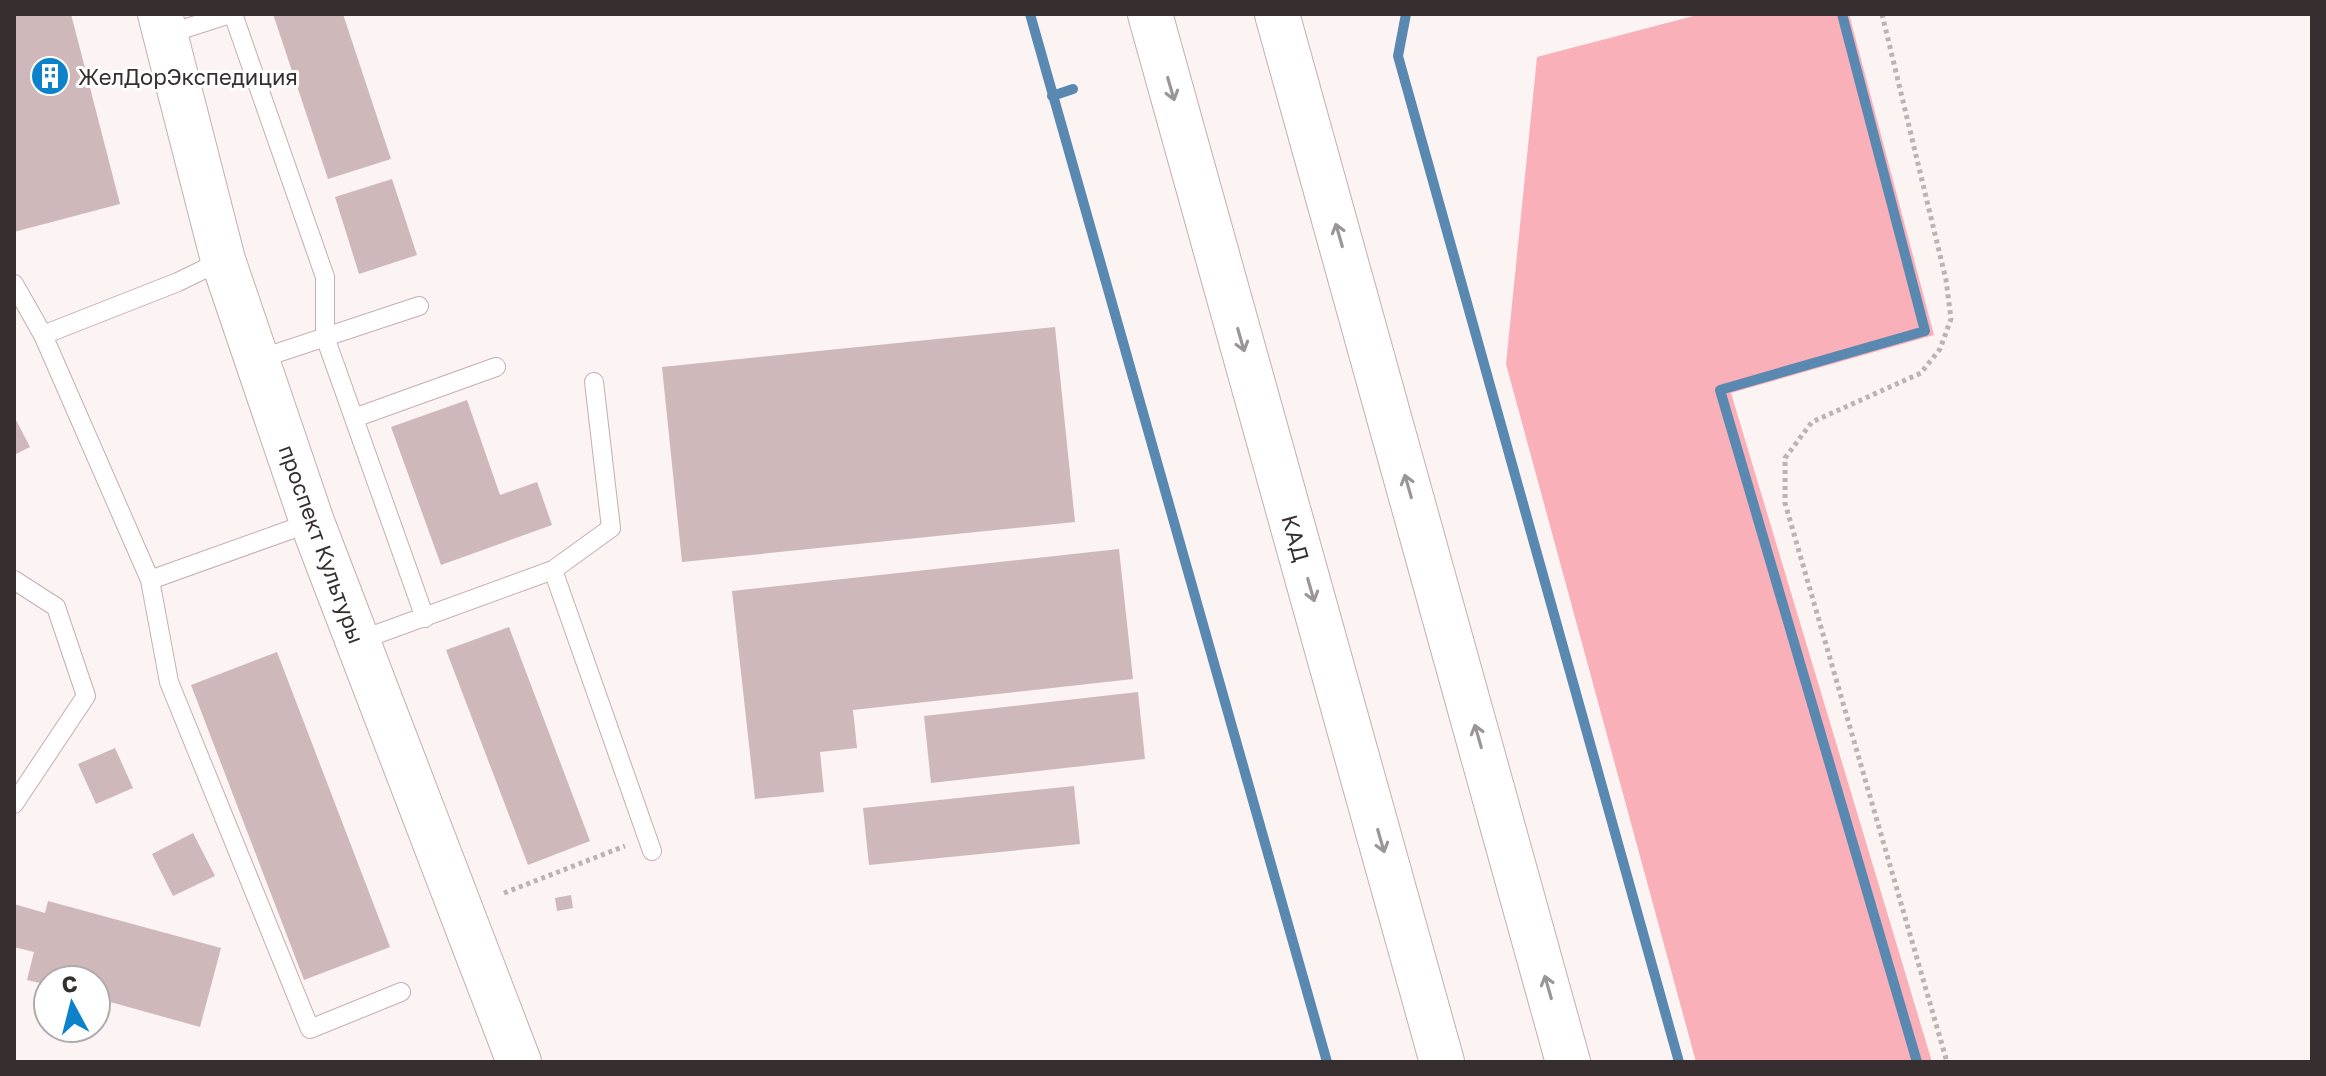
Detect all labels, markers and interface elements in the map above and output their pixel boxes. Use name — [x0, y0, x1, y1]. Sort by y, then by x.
building icon: ЖелДорЭкспедиция — [29, 55, 71, 97]
place label: ЖелДорЭкспедиция — [78, 63, 298, 90]
one-way arrow — [1165, 76, 1180, 102]
one-way arrow — [1330, 223, 1345, 249]
one-way arrow — [1234, 326, 1249, 352]
street label: проспект Культуры — [273, 441, 371, 647]
one-way arrow — [1400, 473, 1415, 499]
street label: КАД — [1277, 512, 1315, 564]
one-way arrow — [1304, 577, 1319, 603]
one-way arrow — [1470, 724, 1485, 750]
one-way arrow — [1374, 827, 1389, 853]
north arrow — [32, 964, 112, 1044]
text: С — [60, 969, 79, 998]
one-way arrow — [1539, 974, 1554, 1000]

